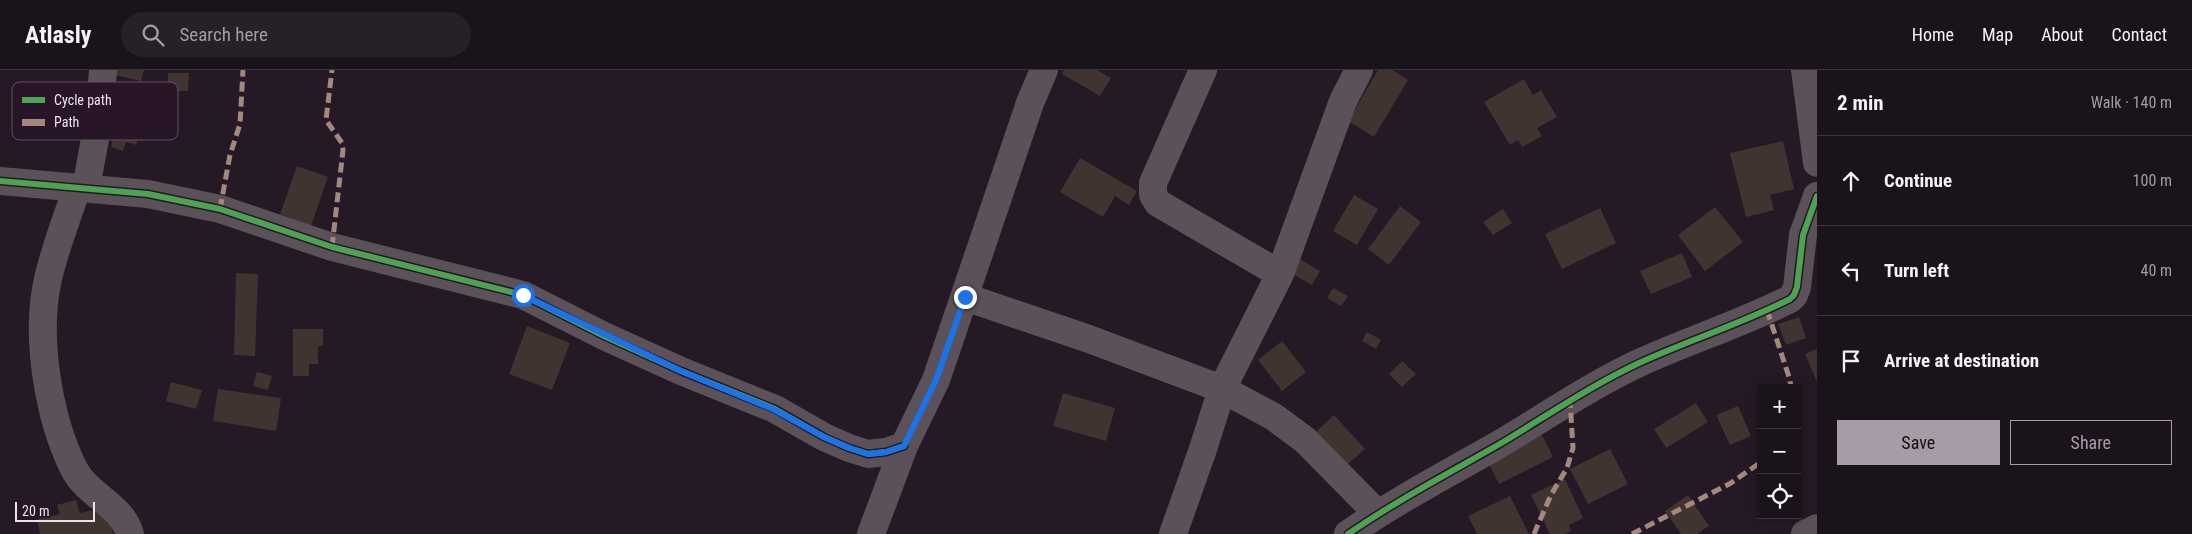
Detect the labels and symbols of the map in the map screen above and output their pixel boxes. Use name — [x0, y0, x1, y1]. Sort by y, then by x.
legend — [12, 82, 178, 140]
text: Cycle path — [54, 92, 112, 108]
text: Path — [54, 114, 79, 130]
route start — [512, 284, 535, 307]
route end — [954, 286, 977, 309]
scale bar — [15, 499, 95, 522]

